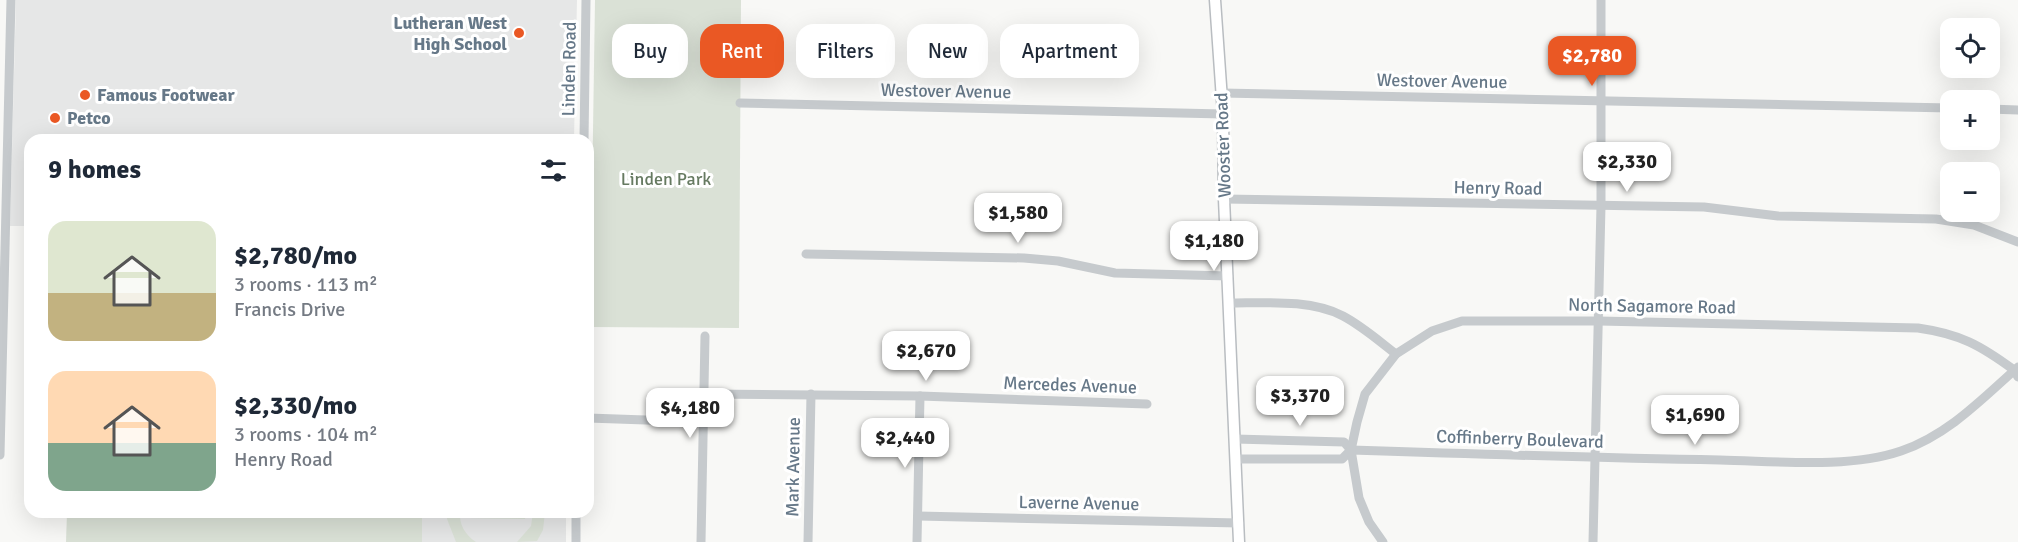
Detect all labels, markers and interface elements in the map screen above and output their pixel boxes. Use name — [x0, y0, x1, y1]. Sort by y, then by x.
place label: Lutheran West High School — [393, 12, 507, 55]
map controls — [1940, 18, 2000, 222]
button: locate — [1940, 18, 2000, 78]
street label: Linden Road — [557, 22, 581, 116]
chip: Buy — [612, 24, 688, 78]
chip: Rent — [700, 24, 784, 78]
chip: Filters — [796, 24, 895, 78]
chip: New — [907, 24, 988, 78]
chip: Apartment — [1000, 24, 1139, 78]
marker: Lutheran West High School — [512, 26, 526, 40]
pin: $2,780 — [1543, 36, 1641, 87]
text: $2,780 — [1562, 43, 1622, 68]
street label: Westover Avenue — [1376, 69, 1508, 93]
street label: Westover Avenue — [880, 79, 1012, 103]
place label: Famous Footwear — [97, 84, 235, 106]
marker: Famous Footwear — [78, 88, 92, 102]
button: + — [1940, 90, 2000, 150]
street label: Wooster Road — [1210, 92, 1236, 198]
place label: Petco — [67, 107, 111, 129]
marker: Petco — [48, 111, 62, 125]
pin: $2,330 — [1578, 142, 1676, 193]
text: $2,330 — [1597, 149, 1657, 174]
text: 9 homes — [48, 154, 141, 186]
icon: filters — [537, 154, 570, 187]
button: − — [1940, 162, 2000, 222]
park label: Linden Park — [621, 168, 711, 190]
street label: Henry Road — [1453, 176, 1543, 200]
pin: $1,580 — [969, 193, 1067, 244]
text: $1,580 — [988, 200, 1048, 225]
pin: $1,180 — [1165, 221, 1263, 272]
text: $1,180 — [1184, 228, 1244, 253]
text: $2,780/mo — [234, 240, 357, 272]
icon: home — [96, 245, 168, 317]
text: 3 rooms · 113 m² — [234, 272, 378, 297]
street label: North Sagamore Road — [1568, 294, 1736, 318]
text: Francis Drive — [234, 297, 345, 322]
pin: $2,670 — [877, 331, 975, 382]
text: $2,670 — [896, 338, 956, 363]
street label: Mercedes Avenue — [1003, 372, 1137, 398]
pin: $3,370 — [1251, 376, 1349, 427]
text: $3,370 — [1270, 383, 1330, 408]
pin: $4,180 — [641, 388, 739, 439]
text: $2,330/mo — [234, 390, 357, 422]
icon: home — [96, 395, 168, 467]
text: $4,180 — [660, 395, 720, 420]
pin: $1,690 — [1646, 395, 1744, 446]
text: $1,690 — [1665, 402, 1725, 427]
street label: Mark Avenue — [781, 417, 805, 517]
pin: $2,440 — [856, 418, 954, 469]
text: 3 rooms · 104 m² — [234, 422, 378, 447]
text: $2,440 — [875, 425, 935, 450]
street label: Coffinberry Boulevard — [1436, 425, 1604, 453]
text: Henry Road — [234, 447, 333, 472]
street label: Laverne Avenue — [1018, 491, 1140, 515]

